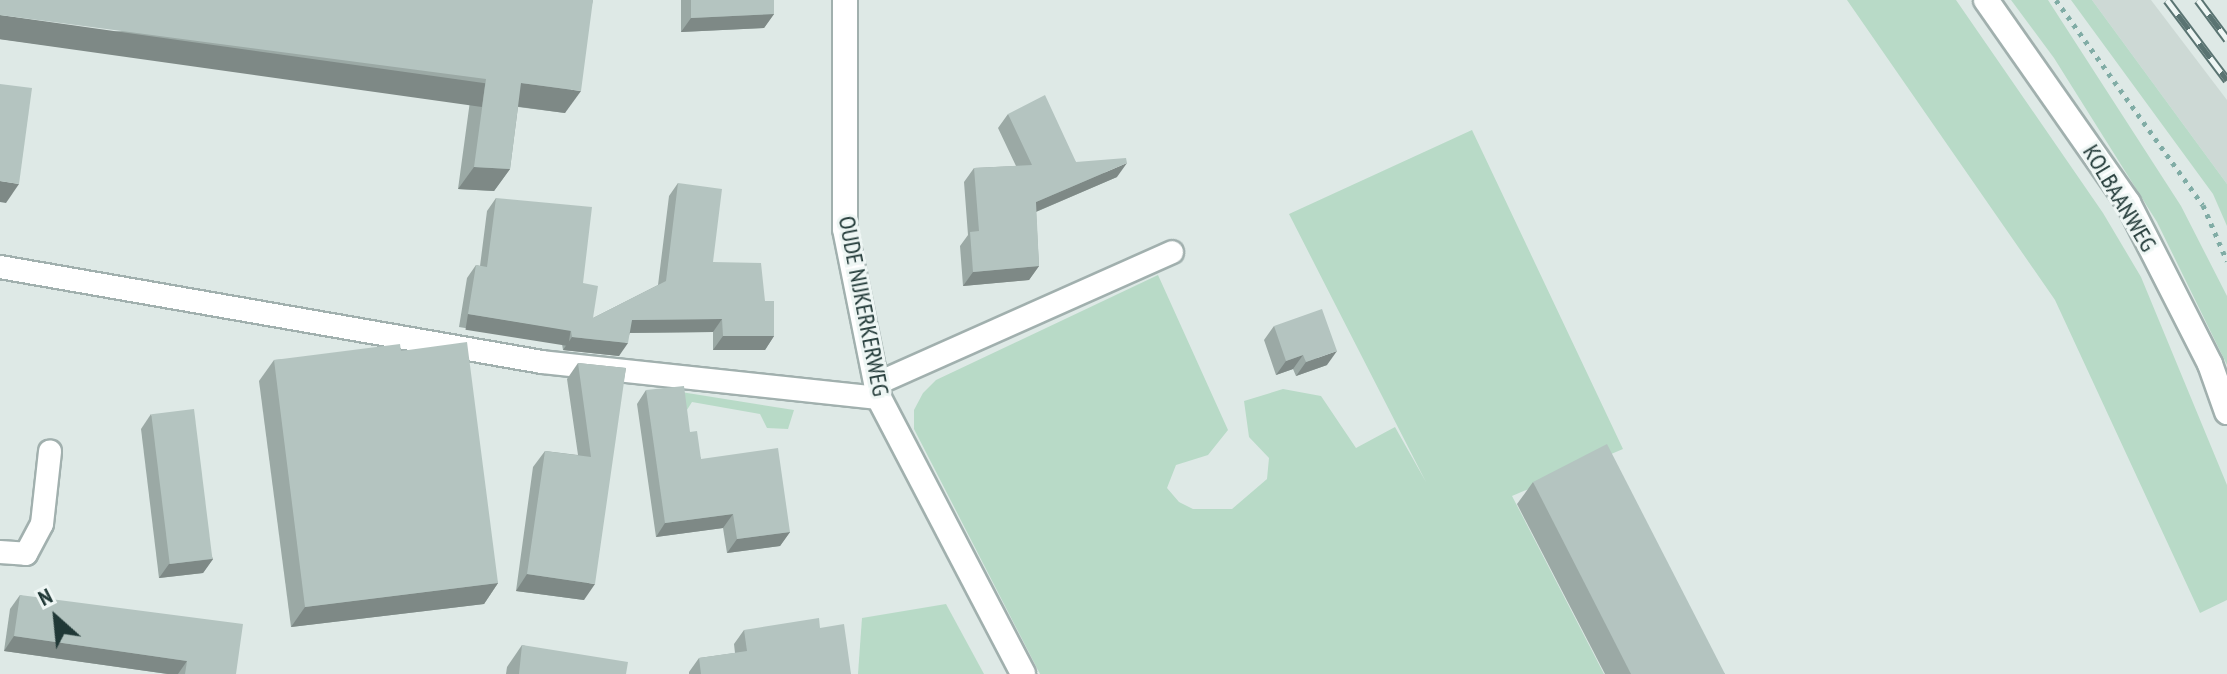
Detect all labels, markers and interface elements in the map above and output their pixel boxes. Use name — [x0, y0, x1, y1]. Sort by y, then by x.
street label: KOLBAANWEG — [2077, 139, 2163, 257]
street label: OUDE NIJKERKERWEG — [832, 214, 896, 398]
north arrow — [16, 578, 96, 658]
text: N — [33, 581, 57, 612]

